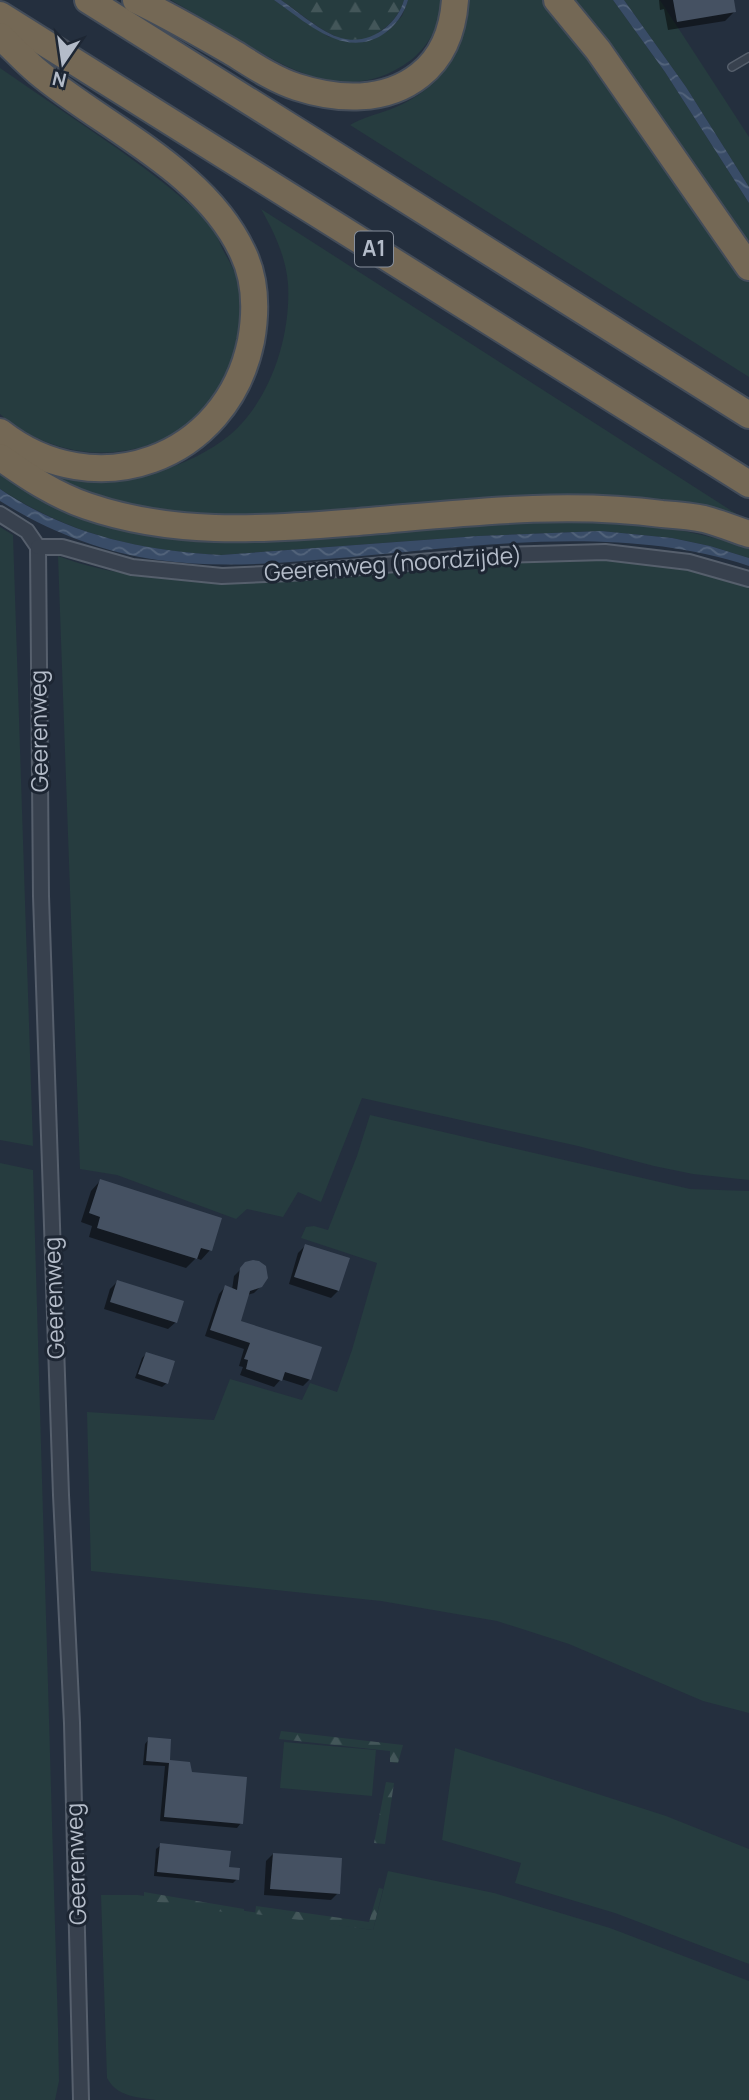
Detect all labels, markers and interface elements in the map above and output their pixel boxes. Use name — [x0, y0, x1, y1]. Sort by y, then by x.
north arrow — [28, 28, 98, 98]
text: N — [50, 65, 69, 94]
road number: A1 — [355, 232, 393, 266]
street label: Geerenweg (noordzijde) — [263, 538, 523, 588]
street label: Geerenweg — [21, 670, 55, 792]
street label: Geerenweg — [35, 1236, 71, 1360]
street label: Geerenweg — [57, 1802, 93, 1926]

